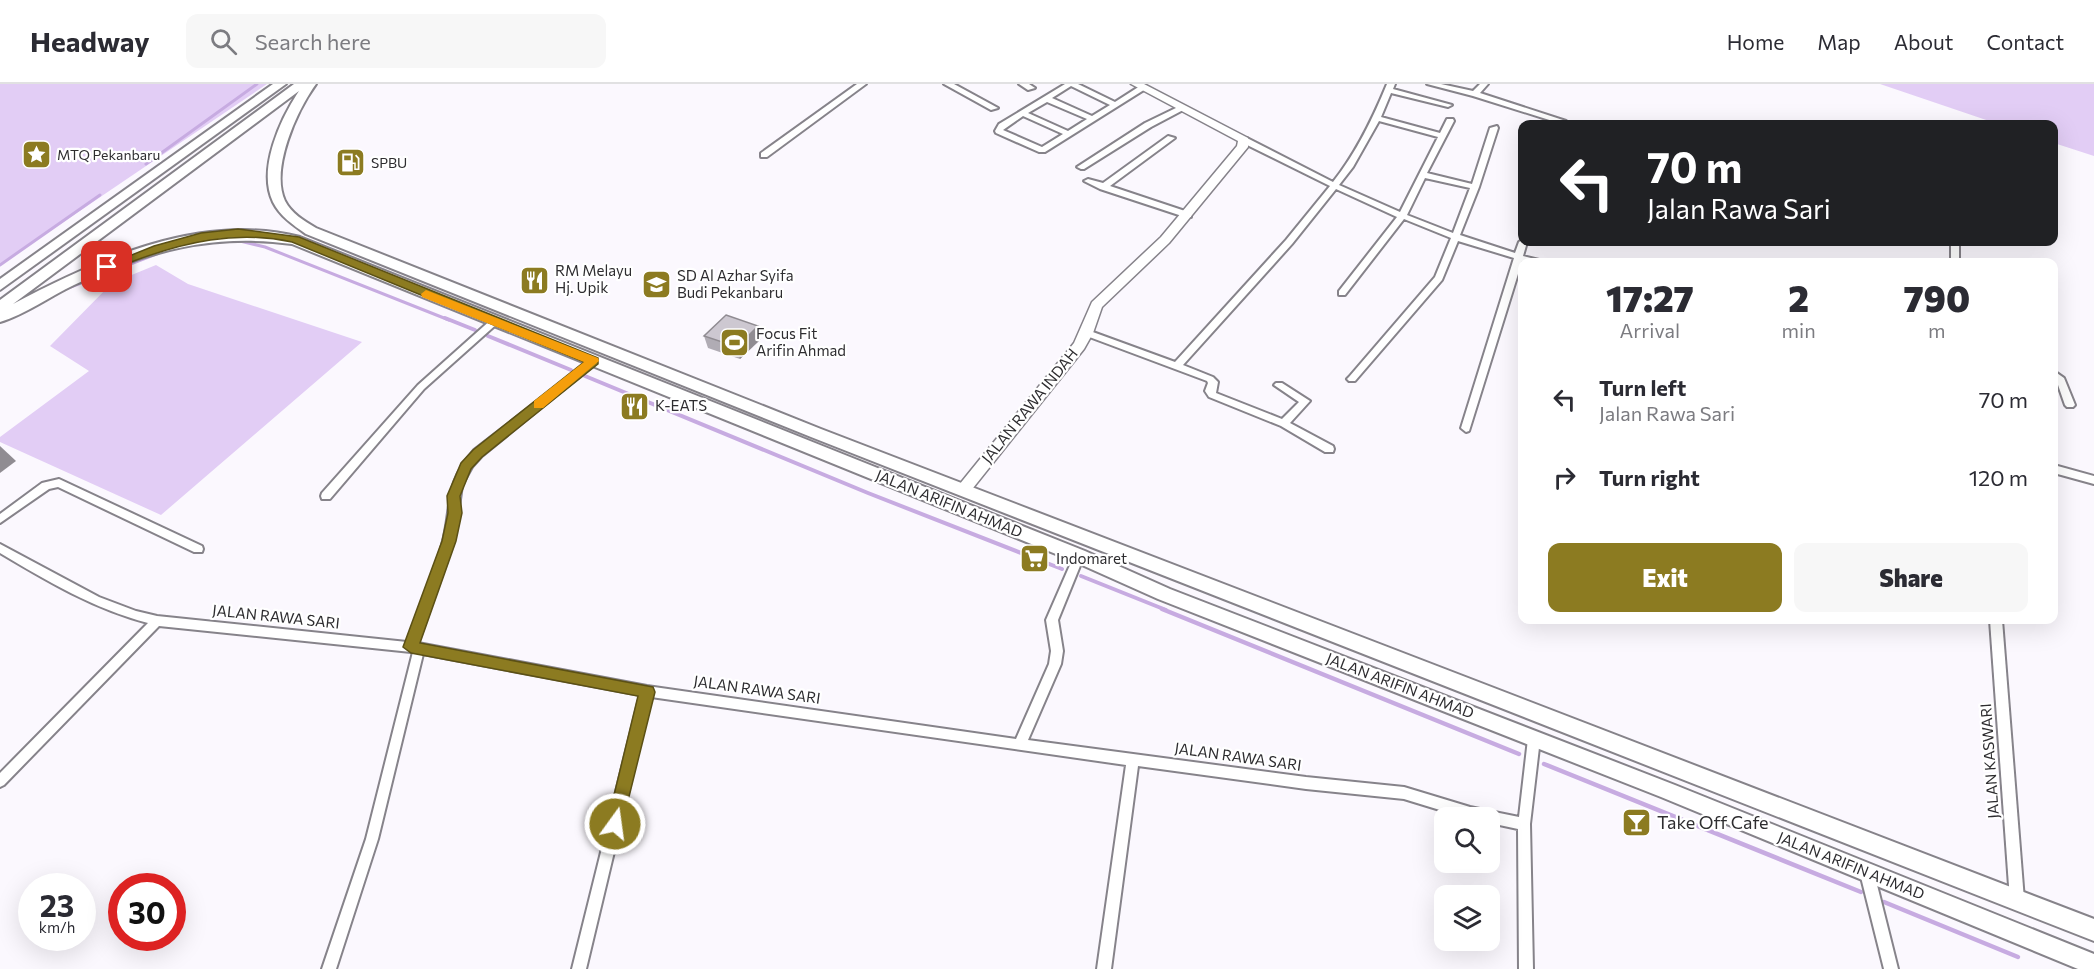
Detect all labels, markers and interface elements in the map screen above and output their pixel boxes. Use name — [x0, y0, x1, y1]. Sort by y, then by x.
search box — [186, 14, 606, 68]
text: Headway — [30, 24, 150, 58]
icon: search — [207, 25, 240, 58]
text: Search here — [255, 28, 371, 55]
text: Home — [1727, 29, 1784, 54]
text: Map — [1817, 29, 1861, 54]
text: About — [1894, 29, 1953, 54]
text: Contact — [1986, 29, 2064, 54]
place icon: MTQ Pekanbaru — [20, 139, 52, 171]
text: 70 m — [1647, 140, 1742, 192]
icon: left — [1548, 144, 1626, 222]
place label: MTQ Pekanbaru — [57, 146, 160, 163]
fuel station icon: SPBU — [334, 147, 366, 179]
place label: SPBU — [371, 154, 407, 171]
text: Jalan Rawa Sari — [1647, 192, 1831, 225]
pin — [81, 241, 132, 292]
icon: arrive — [90, 250, 123, 283]
place label: RM Melayu Hj. Upik — [555, 261, 632, 296]
restaurant icon: RM Melayu Hj. Upik — [518, 264, 550, 296]
place label: SD Al Azhar Syifa Budi Pekanbaru — [677, 266, 794, 301]
school or university icon: SD Al Azhar Syifa Budi Pekanbaru — [640, 269, 672, 301]
text: 17:27 — [1606, 275, 1694, 319]
text: 2 — [1788, 275, 1809, 319]
text: 790 — [1904, 275, 1970, 319]
text: Arrival — [1620, 318, 1680, 342]
text: min — [1782, 318, 1816, 342]
text: m — [1928, 318, 1946, 342]
place label: Focus Fit Arifin Ahmad — [756, 324, 846, 359]
sports icon: Focus Fit Arifin Ahmad — [719, 327, 751, 359]
street label: JALAN RAWA INDAH — [977, 344, 1081, 466]
text: Turn left — [1599, 374, 1686, 401]
icon: left — [1548, 383, 1581, 416]
text: 70 m — [1979, 386, 2028, 413]
restaurant icon: K-EATS — [618, 390, 650, 422]
place label: K-EATS — [655, 396, 707, 414]
text: Jalan Rawa Sari — [1599, 401, 1735, 425]
icon: right — [1548, 461, 1581, 494]
text: Turn right — [1599, 464, 1700, 491]
text: 120 m — [1969, 464, 2028, 491]
street label: JALAN ARIFIN AHMAD — [873, 465, 1025, 541]
supermarket icon: Indomaret — [1019, 543, 1051, 575]
button: Exit — [1548, 543, 1782, 612]
button: Share — [1794, 543, 2028, 612]
place label: Indomaret — [1056, 549, 1127, 567]
street label: JALAN RAWA SARI — [212, 600, 341, 632]
street label: JALAN ARIFIN AHMAD — [1324, 649, 1477, 722]
street label: JALAN RAWA SARI — [693, 671, 822, 707]
street label: JALAN KASWARI — [1976, 703, 2002, 819]
street label: JALAN RAWA SARI — [1174, 738, 1303, 774]
position arrow — [583, 792, 647, 856]
map controls — [1434, 807, 1500, 951]
button: search — [1434, 807, 1500, 873]
bar icon: Take Off Cafe — [1620, 807, 1652, 839]
place label: Take Off Cafe — [1657, 811, 1769, 833]
street label: JALAN ARIFIN AHMAD — [1775, 827, 1927, 903]
speed limit sign: 30 — [108, 873, 186, 951]
button: layers — [1434, 885, 1500, 951]
text: 23 — [40, 886, 74, 923]
text: km/h — [39, 918, 75, 936]

